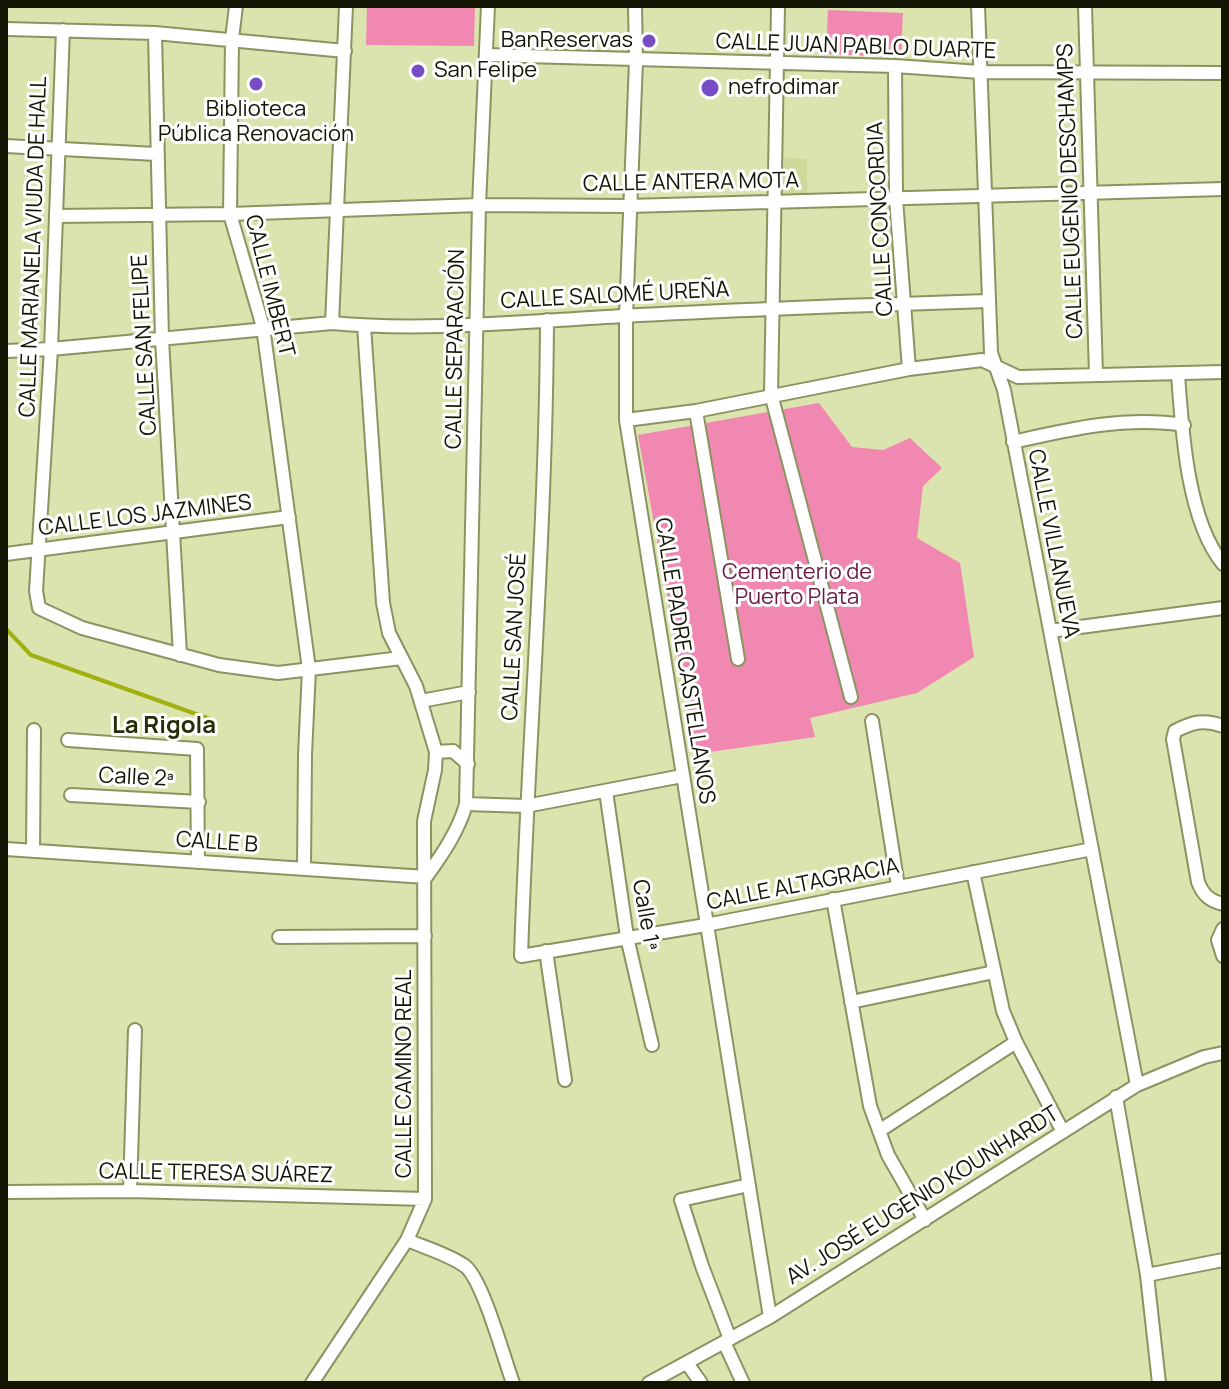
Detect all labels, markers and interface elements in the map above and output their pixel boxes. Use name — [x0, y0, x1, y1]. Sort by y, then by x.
place label: BanReservas — [501, 28, 633, 54]
street label: CALLE JUAN PABLO DUARTE — [715, 29, 997, 65]
marker: BanReservas — [640, 32, 658, 50]
street label: CALLE EUGENIO DESCHAMPS — [1053, 43, 1089, 339]
place label: San Felipe — [434, 58, 537, 84]
marker: San Felipe — [409, 62, 427, 80]
marker: Biblioteca Pública Renovación — [247, 75, 265, 93]
place label: nefrodimar — [728, 75, 839, 101]
street label: CALLE MARIANELA VIUDA DE HALL — [15, 76, 53, 418]
marker: nefrodimar — [699, 77, 721, 99]
place label: Biblioteca Pública Renovación — [158, 97, 354, 148]
street label: CALLE CONCORDIA — [863, 121, 899, 317]
street label: CALLE ANTERA MOTA — [583, 168, 799, 198]
street label: CALLE IMBERT — [239, 212, 299, 360]
street label: CALLE SEPARACIÓN — [441, 249, 471, 449]
street label: CALLE SAN FELIPE — [127, 254, 163, 436]
street label: CALLE SALOMÉ UREÑA — [500, 277, 730, 315]
street label: CALLE VILLANUEVA — [1022, 447, 1084, 641]
street label: CALLE LOS JAZMINES — [37, 490, 253, 542]
street label: CALLE PADRE CASTELLANOS — [648, 516, 720, 806]
street label: CALLE SAN JOSÉ — [497, 553, 533, 721]
park label: Cementerio de Puerto Plata — [722, 560, 872, 612]
district label: La Rigola — [112, 712, 216, 740]
street label: Calle 2ª — [98, 763, 174, 793]
street label: CALLE B — [175, 827, 259, 859]
street label: CALLE ALTAGRACIA — [705, 853, 901, 917]
street label: Calle 1ª — [626, 878, 664, 952]
street label: CALLE CAMINO REAL — [392, 970, 418, 1178]
street label: AV. JOSÉ EUGENIO KOUNHARDT — [782, 1101, 1064, 1291]
street label: CALLE TERESA SUÁREZ — [99, 1159, 333, 1189]

